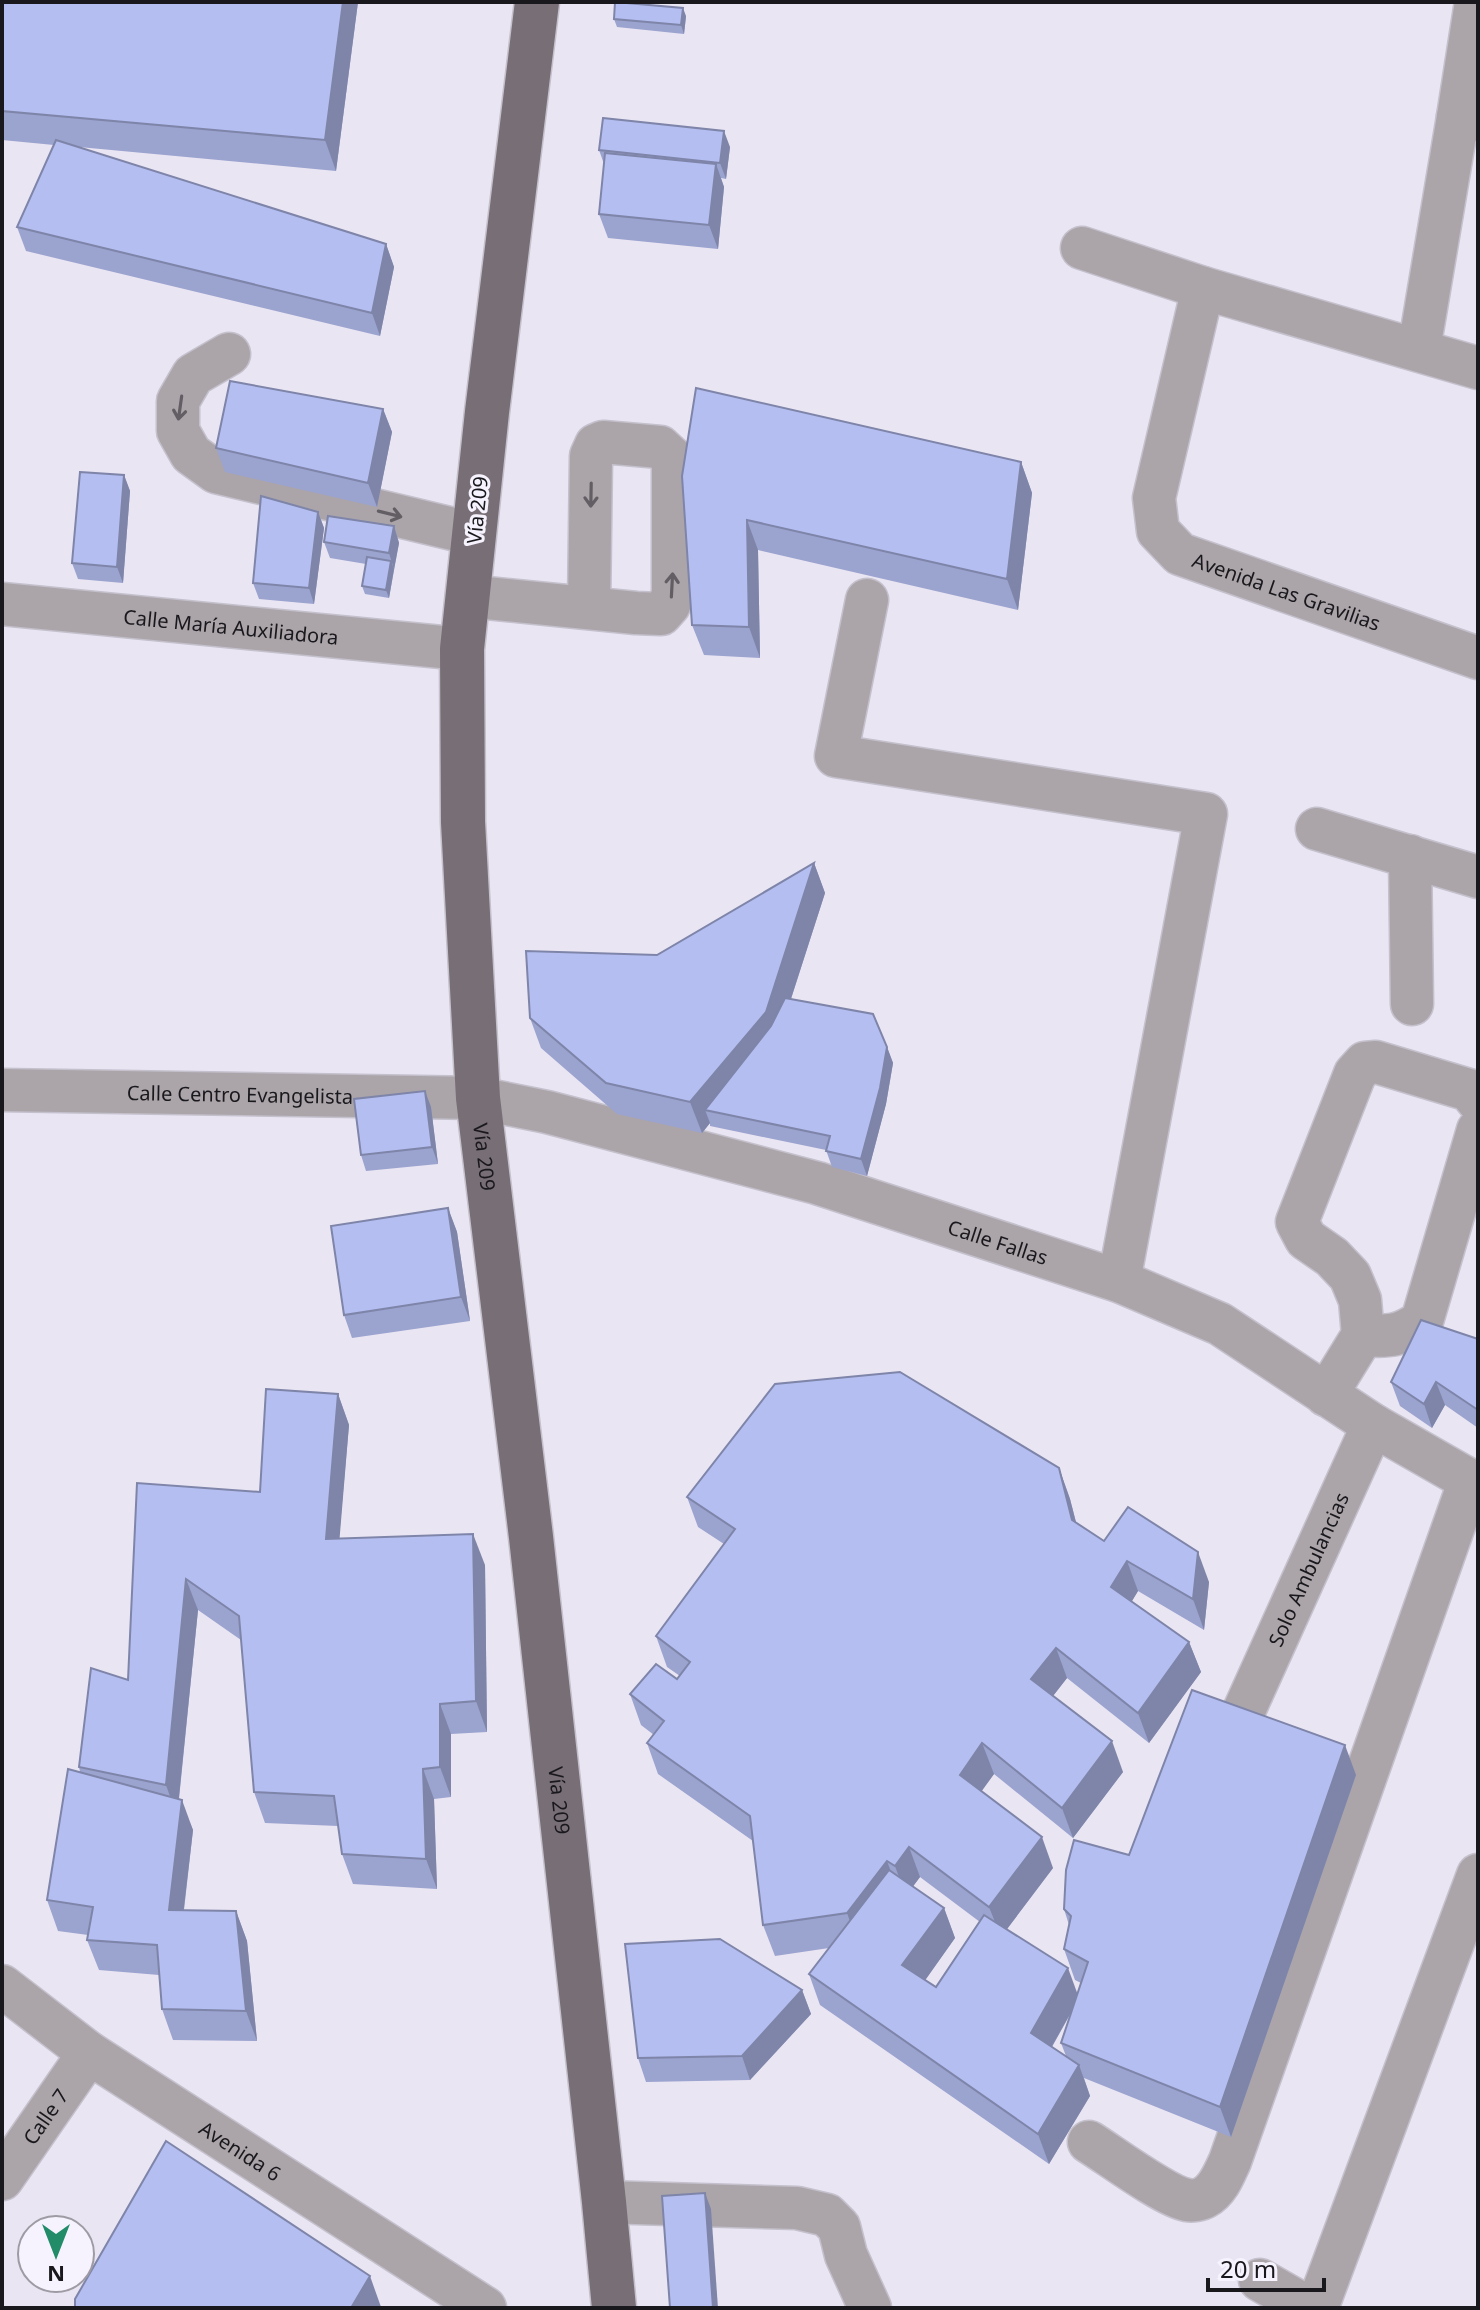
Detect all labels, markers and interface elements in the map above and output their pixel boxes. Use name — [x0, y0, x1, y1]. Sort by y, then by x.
one-way arrow — [172, 394, 187, 420]
street label: Vía 209 — [460, 475, 494, 545]
one-way arrow — [583, 481, 598, 508]
one-way arrow — [377, 507, 402, 522]
street label: Avenida Las Gravilias — [1189, 546, 1384, 636]
one-way arrow — [665, 572, 680, 598]
street label: Calle María Auxiliadora — [122, 602, 340, 650]
street label: Calle Centro Evangelista — [127, 1079, 353, 1109]
street label: Vía 209 — [468, 1121, 503, 1192]
street label: Calle Fallas — [945, 1213, 1051, 1271]
street label: Solo Ambulancias — [1261, 1488, 1354, 1650]
street label: Vía 209 — [543, 1765, 577, 1836]
street label: Calle 7 — [16, 2083, 74, 2150]
street label: Avenida 6 — [195, 2114, 286, 2187]
north arrow — [16, 2214, 96, 2294]
scale bar — [1208, 2242, 1324, 2292]
text: 20 m — [1220, 2252, 1276, 2285]
text: N — [47, 2260, 65, 2290]

